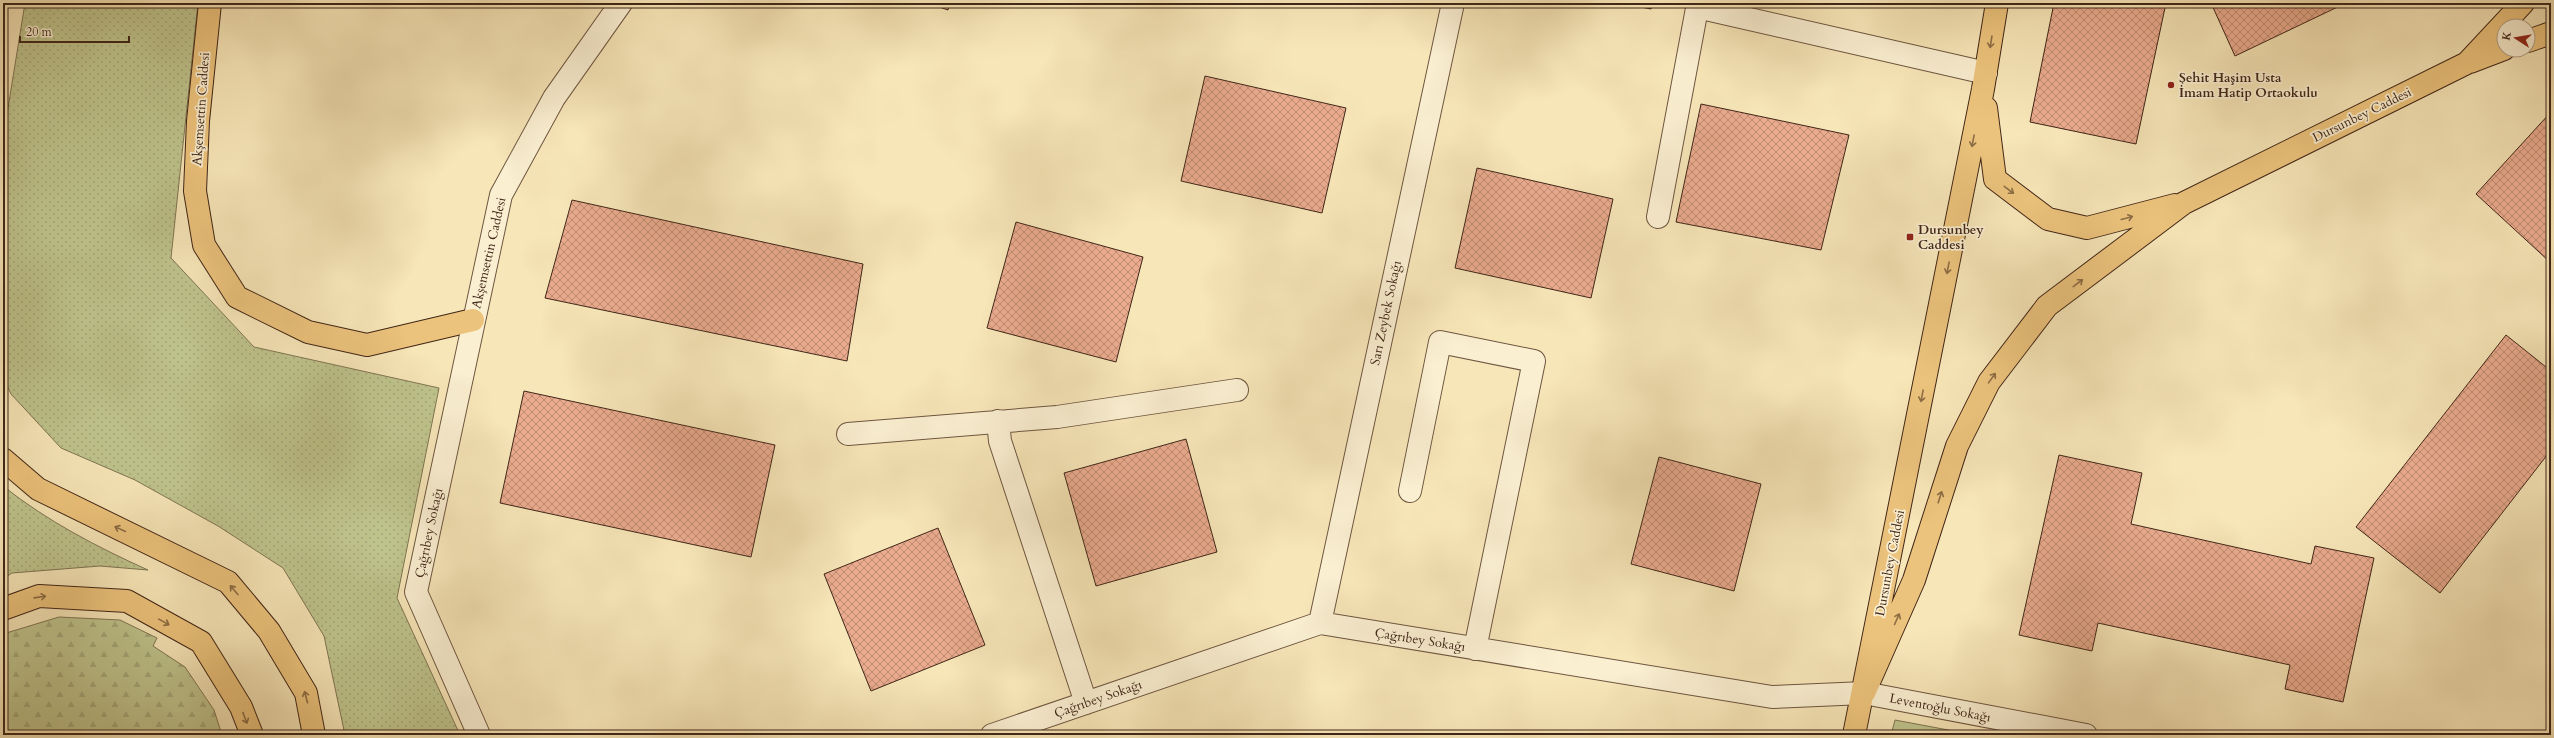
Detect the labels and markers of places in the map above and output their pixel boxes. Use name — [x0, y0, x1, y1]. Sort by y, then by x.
place label: Şehit Haşim Usta İmam Hatip Ortaokulu — [2179, 69, 2318, 102]
marker: Şehit Haşim Usta İmam Hatip Ortaokulu — [2166, 80, 2176, 90]
place label: Dursunbey Caddesi — [1918, 221, 1984, 254]
marker: Dursunbey Caddesi — [1905, 232, 1915, 242]

